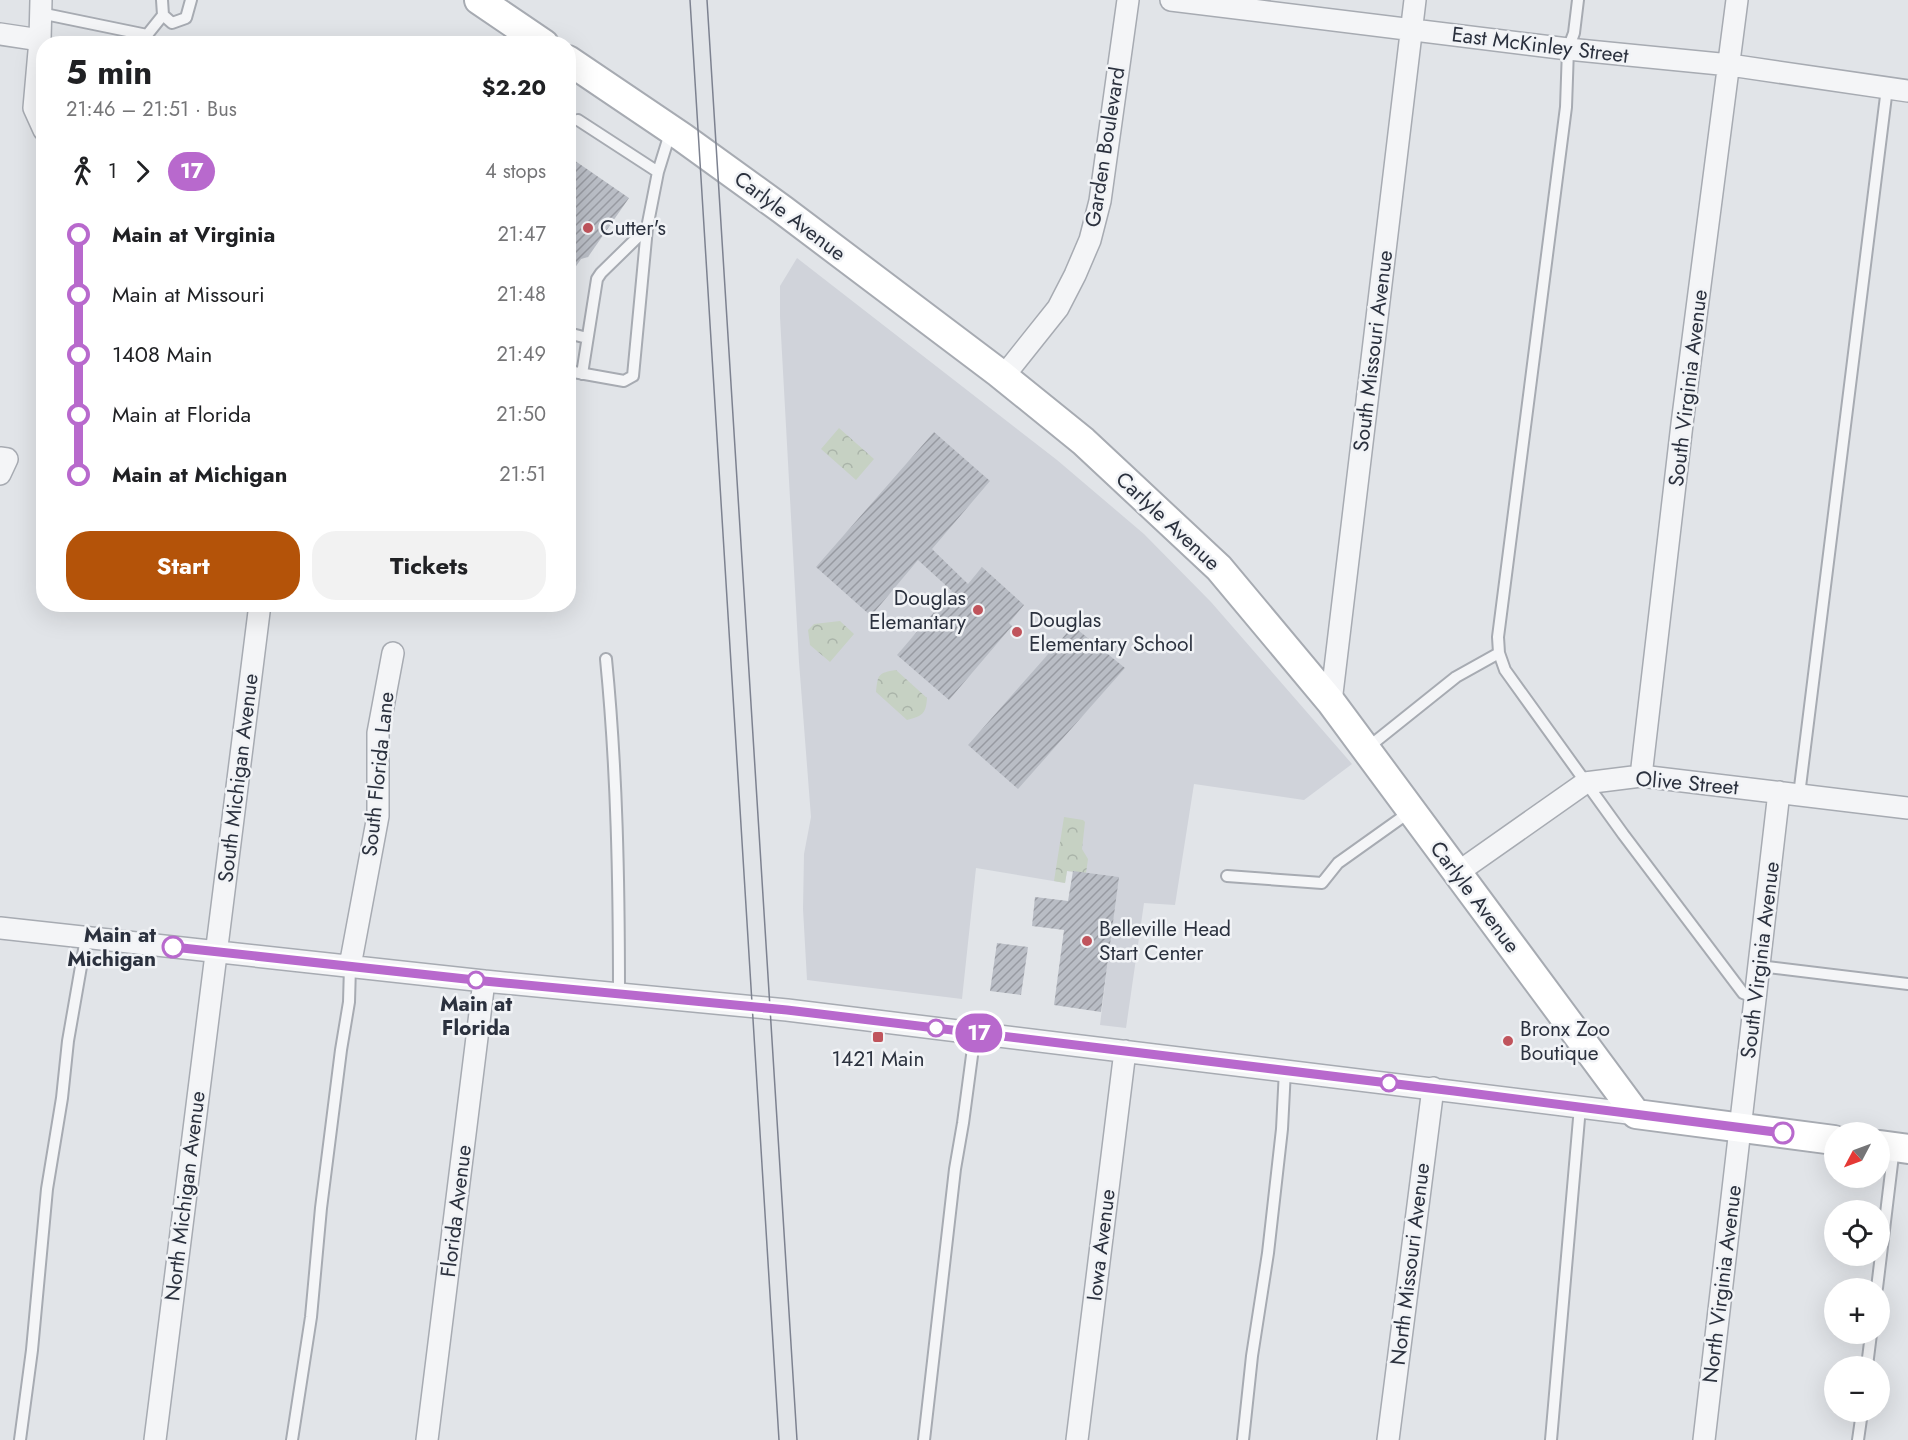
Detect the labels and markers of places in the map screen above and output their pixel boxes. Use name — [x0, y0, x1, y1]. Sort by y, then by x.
place label: Cutter's — [600, 213, 666, 243]
marker: Cutter's — [581, 221, 595, 235]
place label: Douglas Elemantary — [869, 583, 967, 637]
marker: Douglas Elemantary — [971, 603, 985, 617]
place label: Douglas Elementary School — [1029, 605, 1193, 659]
marker: Douglas Elementary School — [1010, 625, 1024, 639]
place label: Belleville Head Start Center — [1099, 914, 1231, 968]
place label: Main at Michigan — [67, 920, 156, 974]
marker: Belleville Head Start Center — [1080, 934, 1094, 948]
marker: Main at Michigan — [162, 936, 184, 958]
marker: Main at Florida — [467, 971, 485, 989]
place label: Main at Florida — [440, 989, 512, 1043]
place label: Bronx Zoo Boutique — [1520, 1014, 1610, 1068]
unlabelled marker — [927, 1019, 945, 1037]
marker: 1421 Main — [871, 1030, 885, 1044]
marker: Bronx Zoo Boutique — [1501, 1034, 1515, 1048]
place label: 1421 Main — [832, 1044, 925, 1074]
unlabelled marker — [1380, 1074, 1398, 1092]
unlabelled marker — [1772, 1122, 1794, 1144]

